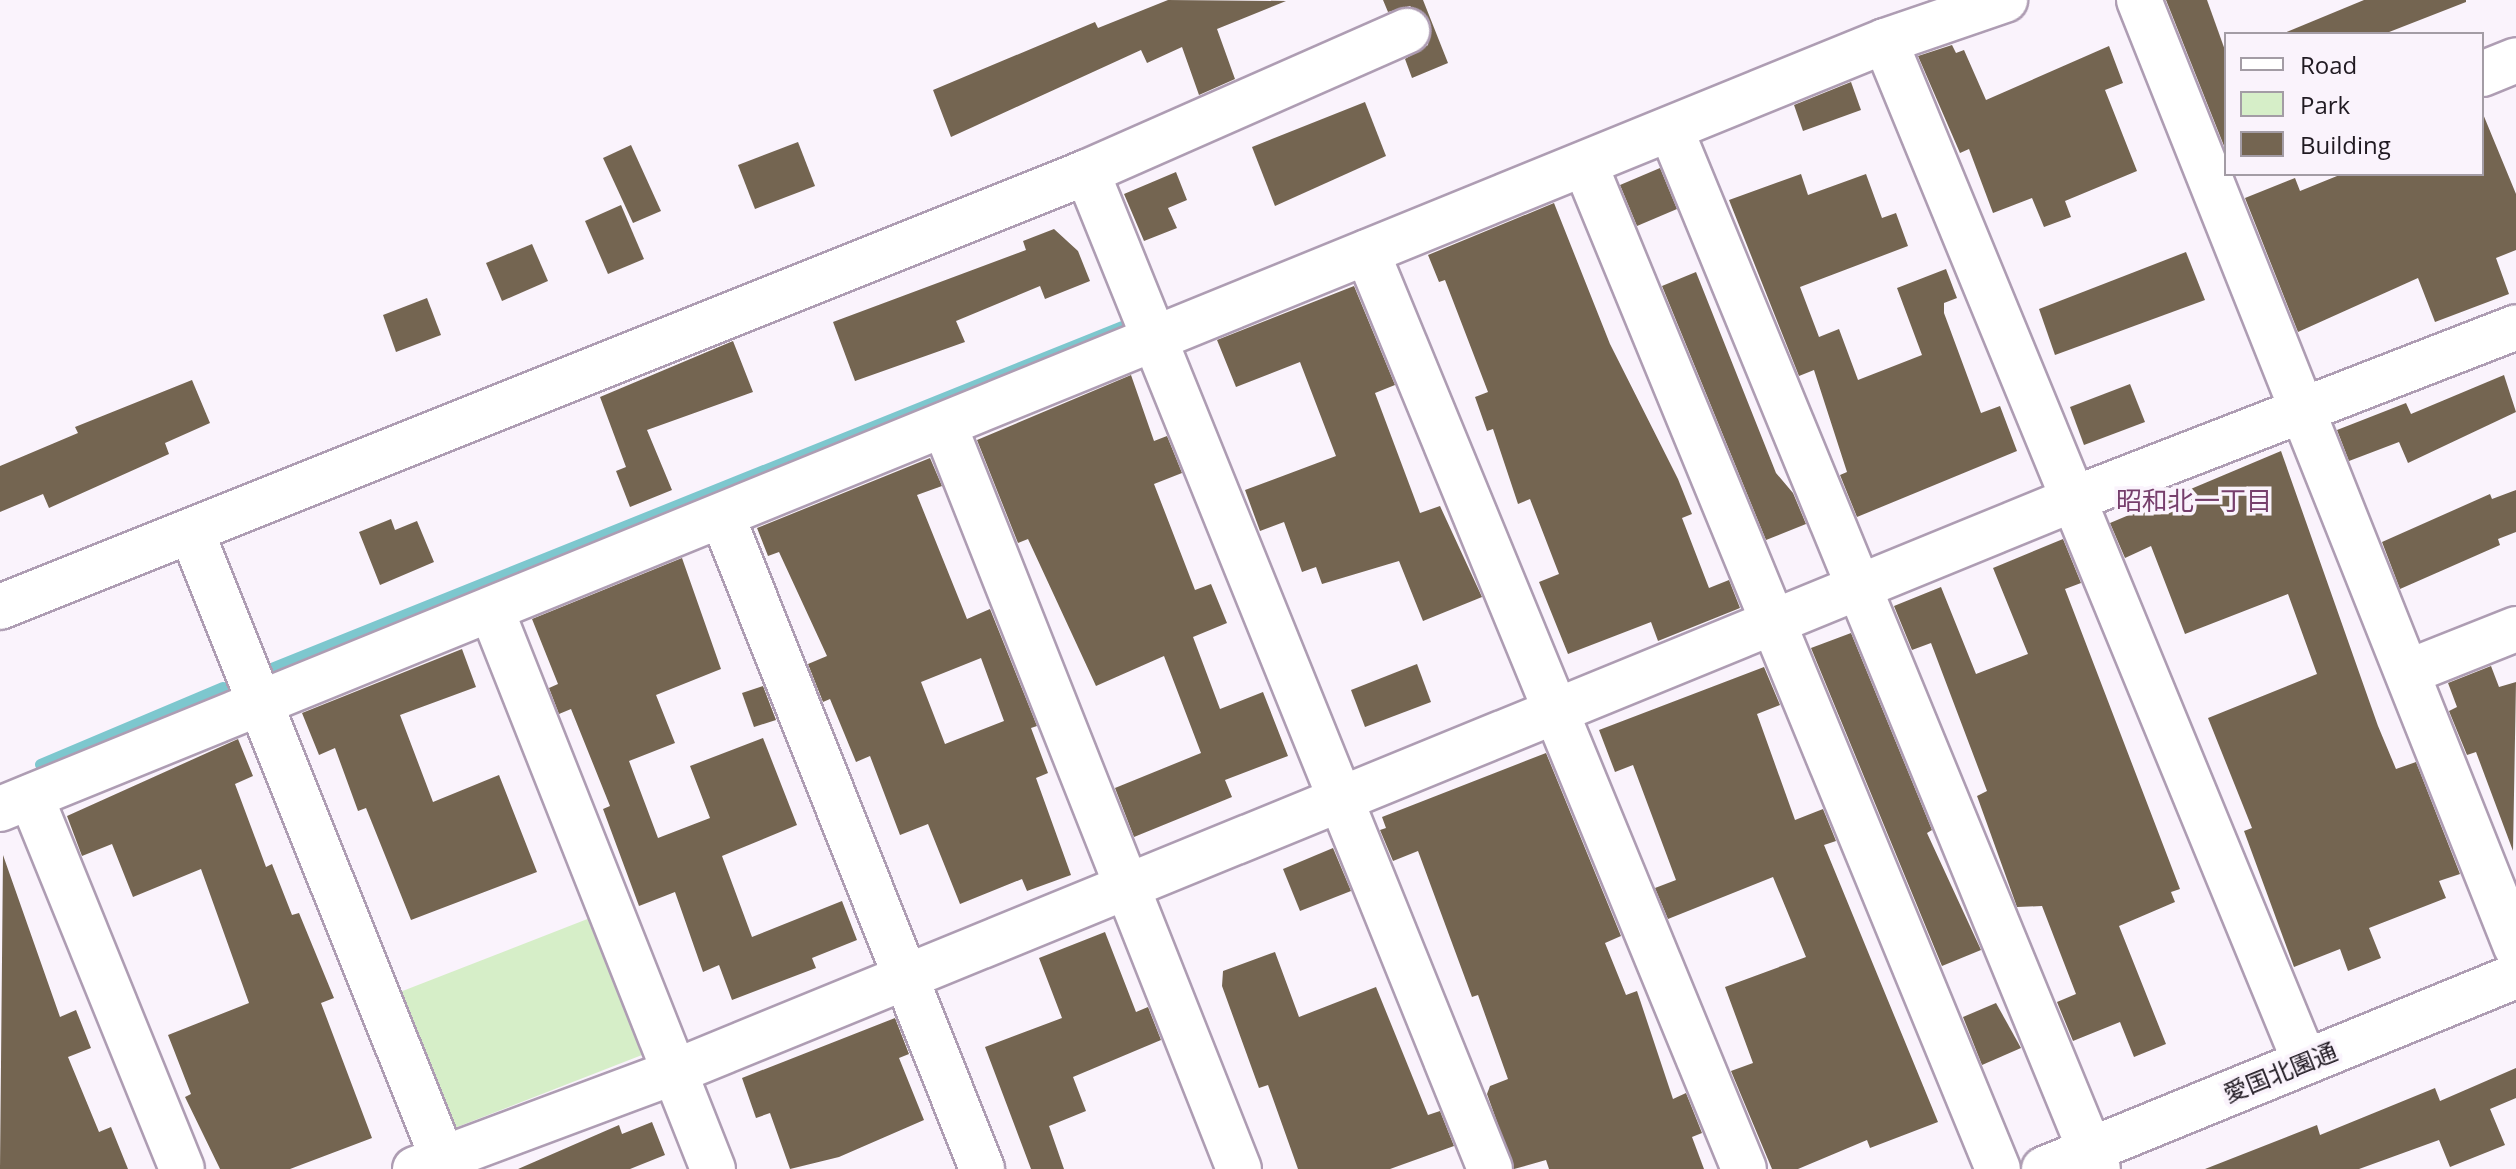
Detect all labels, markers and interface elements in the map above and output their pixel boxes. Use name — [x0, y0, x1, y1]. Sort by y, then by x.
legend — [2224, 32, 2484, 176]
text: Road — [2300, 48, 2357, 81]
text: Park — [2300, 88, 2350, 121]
text: Building — [2300, 128, 2391, 161]
district label: 昭和北一丁目 — [2116, 485, 2272, 517]
street label: 愛国北園通 — [2219, 1036, 2341, 1108]

